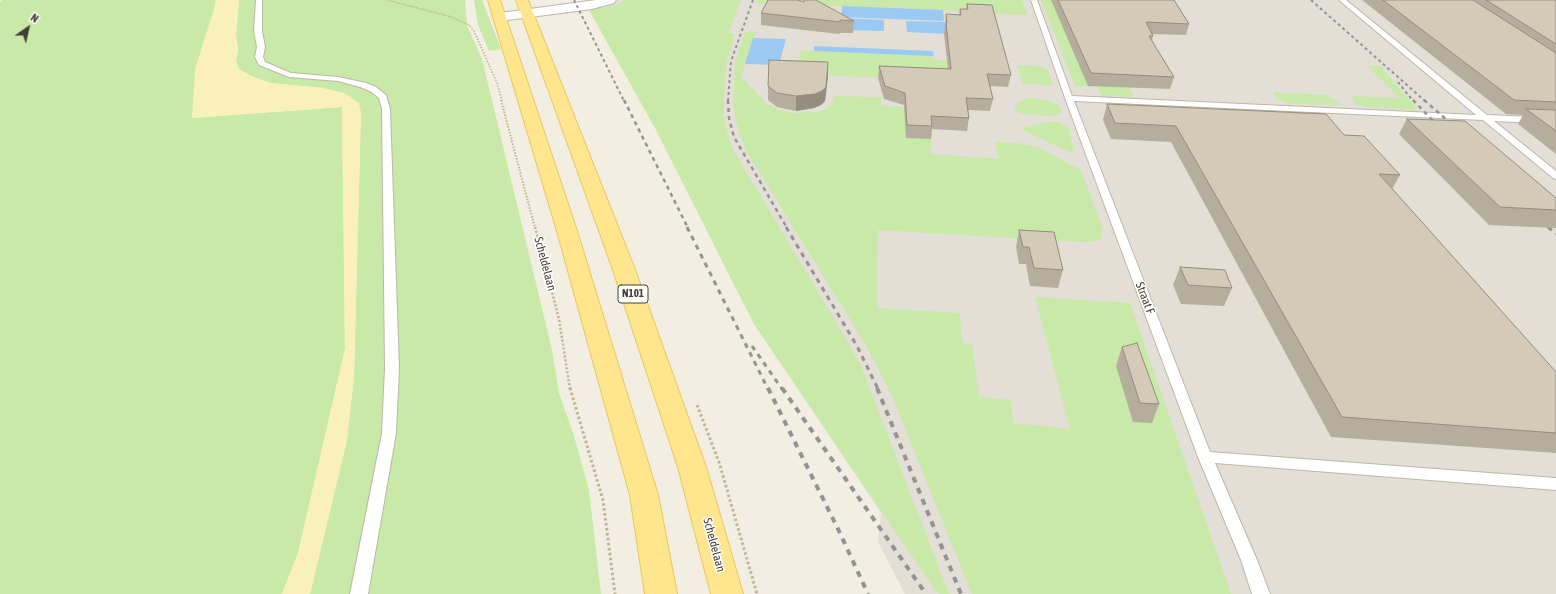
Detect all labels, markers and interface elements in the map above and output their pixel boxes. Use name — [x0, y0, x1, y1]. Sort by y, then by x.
north arrow — [8, 8, 48, 48]
text: N — [29, 11, 41, 25]
street label: Scheldelaan — [531, 236, 559, 292]
street label: Straat F — [1132, 280, 1158, 316]
road number: N101 — [618, 285, 648, 303]
street label: Scheldelaan — [700, 517, 728, 573]

